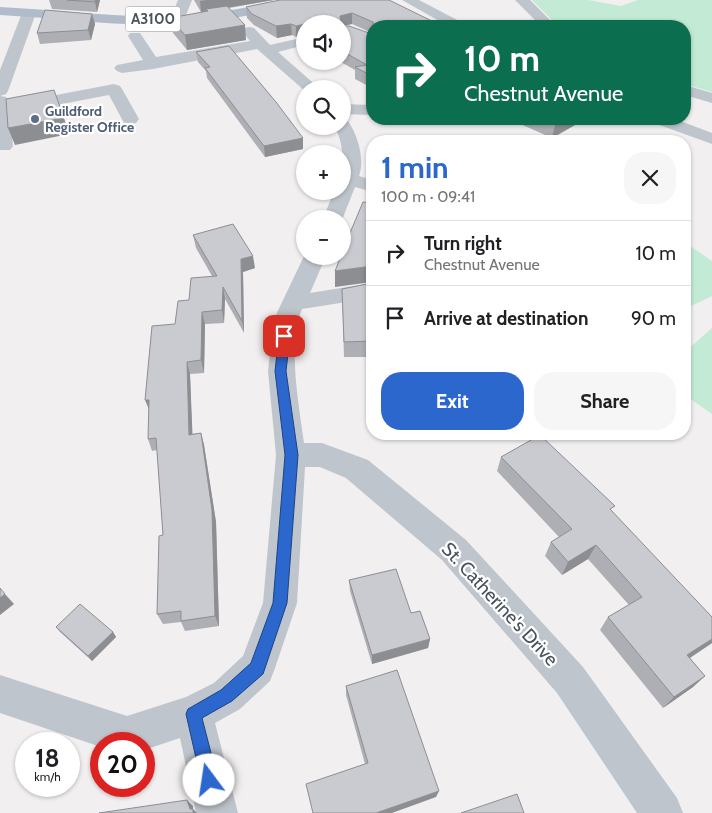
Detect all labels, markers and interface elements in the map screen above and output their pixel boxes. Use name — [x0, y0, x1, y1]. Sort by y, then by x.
road number: A3100 — [126, 6, 180, 32]
map controls — [296, 15, 351, 265]
button: sound — [296, 15, 351, 70]
text: 10 m — [464, 37, 540, 80]
icon: right — [381, 40, 446, 105]
button: search — [296, 80, 351, 135]
text: Chestnut Avenue — [464, 80, 623, 107]
place label: Guildford Register Office — [45, 102, 134, 136]
marker: Guildford Register Office — [29, 113, 41, 125]
button: + — [296, 145, 351, 200]
text: 1 min — [381, 149, 449, 186]
button: close — [624, 152, 676, 204]
text: 100 m · 09:41 — [381, 187, 475, 206]
button: − — [296, 210, 351, 265]
text: Turn right — [424, 232, 502, 255]
icon: right — [381, 239, 409, 267]
text: 10 m — [636, 242, 676, 265]
text: Chestnut Avenue — [424, 255, 540, 274]
icon: arrive — [381, 304, 409, 332]
text: Arrive at destination — [424, 307, 588, 330]
text: 90 m — [631, 307, 676, 330]
pin — [263, 315, 305, 357]
icon: arrive — [270, 322, 298, 350]
button: Exit — [381, 372, 524, 430]
button: Share — [534, 372, 676, 430]
street label: St. Catherine's Drive — [437, 538, 563, 671]
speed limit sign: 20 — [90, 732, 155, 797]
text: 18 — [35, 743, 60, 773]
position arrow — [182, 753, 234, 805]
text: km/h — [34, 769, 61, 784]

